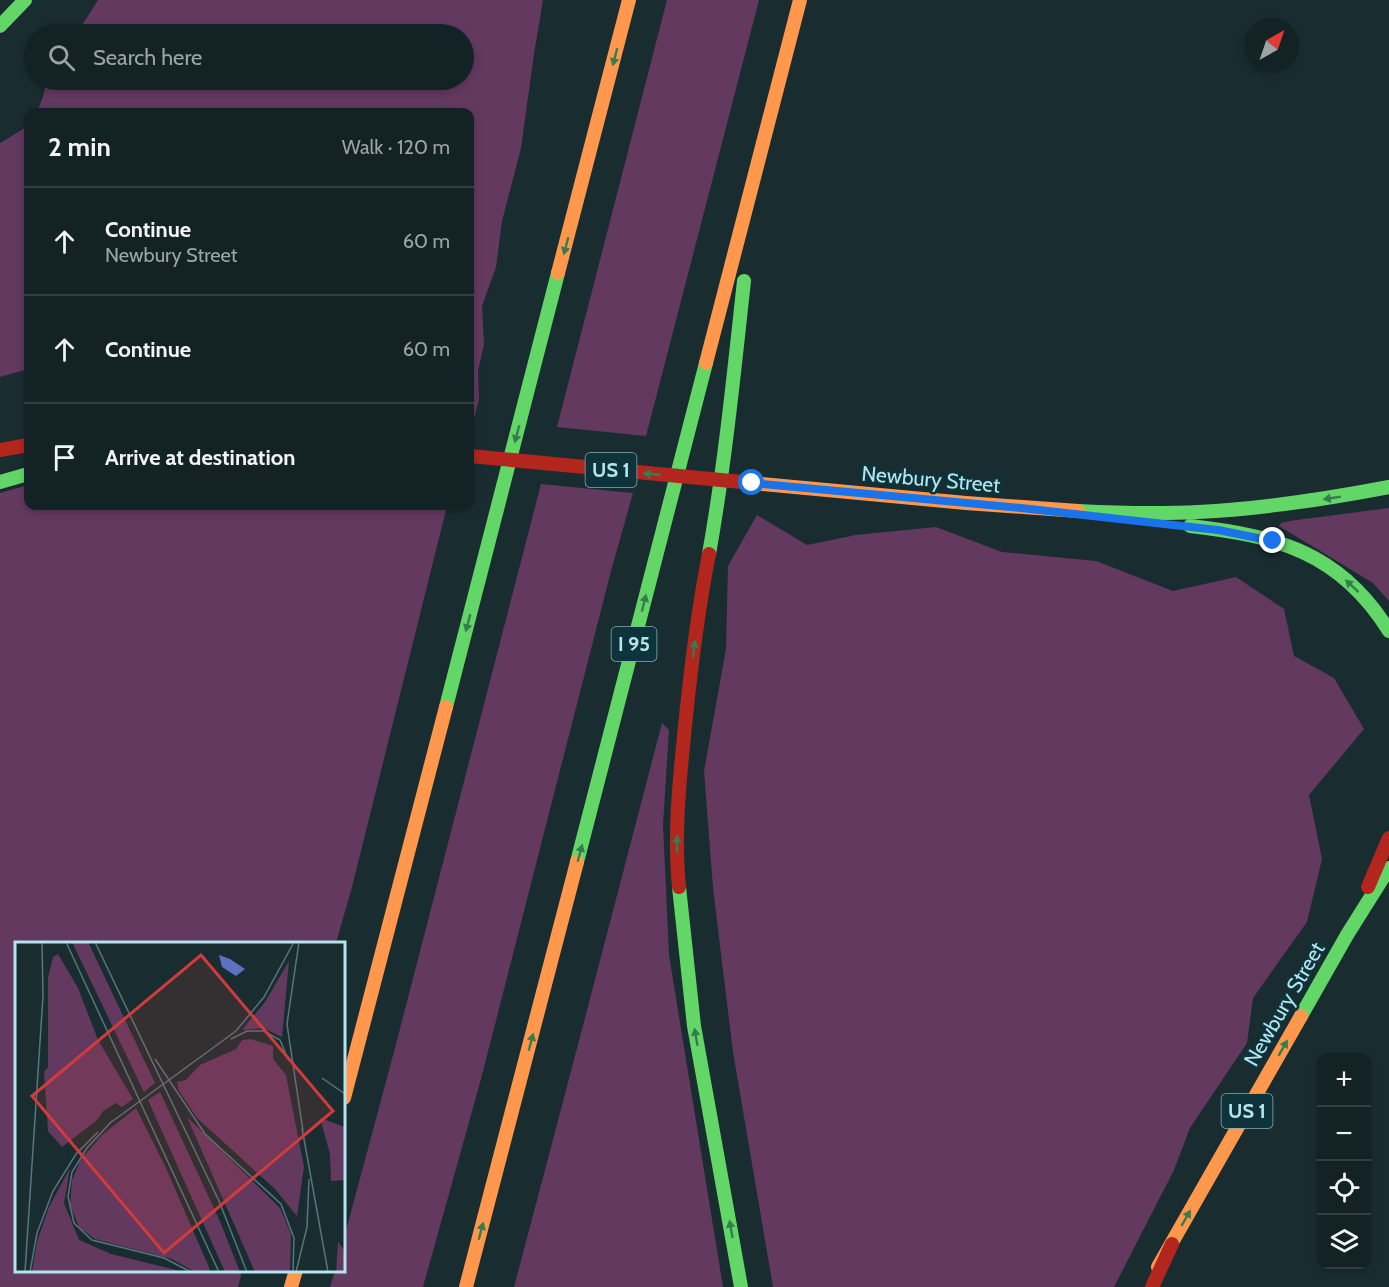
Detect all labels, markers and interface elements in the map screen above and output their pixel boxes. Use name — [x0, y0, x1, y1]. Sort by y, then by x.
north arrow — [1245, 18, 1299, 72]
search box — [24, 24, 474, 90]
icon: search — [45, 41, 78, 74]
text: Search here — [93, 44, 202, 71]
one-way arrow — [609, 48, 619, 66]
text: 2 min — [48, 131, 111, 163]
text: Walk · 120 m — [342, 135, 450, 159]
text: Continue — [105, 216, 191, 243]
icon: ahead — [48, 225, 81, 258]
text: 60 m — [403, 229, 450, 253]
one-way arrow — [561, 237, 570, 255]
text: Newbury Street — [105, 243, 237, 267]
icon: ahead — [48, 333, 81, 366]
text: Continue — [105, 336, 191, 363]
text: 60 m — [403, 337, 450, 361]
one-way arrow — [512, 425, 521, 443]
icon: arrive — [48, 441, 81, 474]
text: Arrive at destination — [105, 444, 295, 471]
road number: US 1 — [586, 453, 636, 487]
street label: Newbury Street — [861, 460, 1001, 498]
one-way arrow — [642, 469, 661, 479]
route start — [738, 469, 764, 495]
one-way arrow — [1322, 494, 1341, 503]
route end — [1259, 527, 1285, 553]
one-way arrow — [1346, 579, 1360, 593]
one-way arrow — [640, 594, 650, 613]
one-way arrow — [462, 614, 472, 632]
road number: I 95 — [612, 627, 656, 661]
one-way arrow — [689, 640, 699, 659]
one-way arrow — [672, 834, 682, 853]
one-way arrow — [575, 844, 585, 862]
street label: Newbury Street — [1238, 938, 1330, 1070]
inset map — [15, 942, 345, 1272]
one-way arrow — [692, 1028, 701, 1047]
one-way arrow — [527, 1033, 536, 1051]
one-way arrow — [1277, 1040, 1287, 1057]
map controls — [1317, 1053, 1371, 1269]
button: + — [1317, 1053, 1371, 1107]
road number: US 1 — [1222, 1094, 1272, 1128]
button: − — [1317, 1107, 1371, 1161]
button: locate — [1317, 1161, 1371, 1215]
one-way arrow — [1181, 1210, 1192, 1226]
button: layers — [1317, 1215, 1371, 1269]
one-way arrow — [726, 1220, 735, 1239]
one-way arrow — [477, 1222, 487, 1240]

